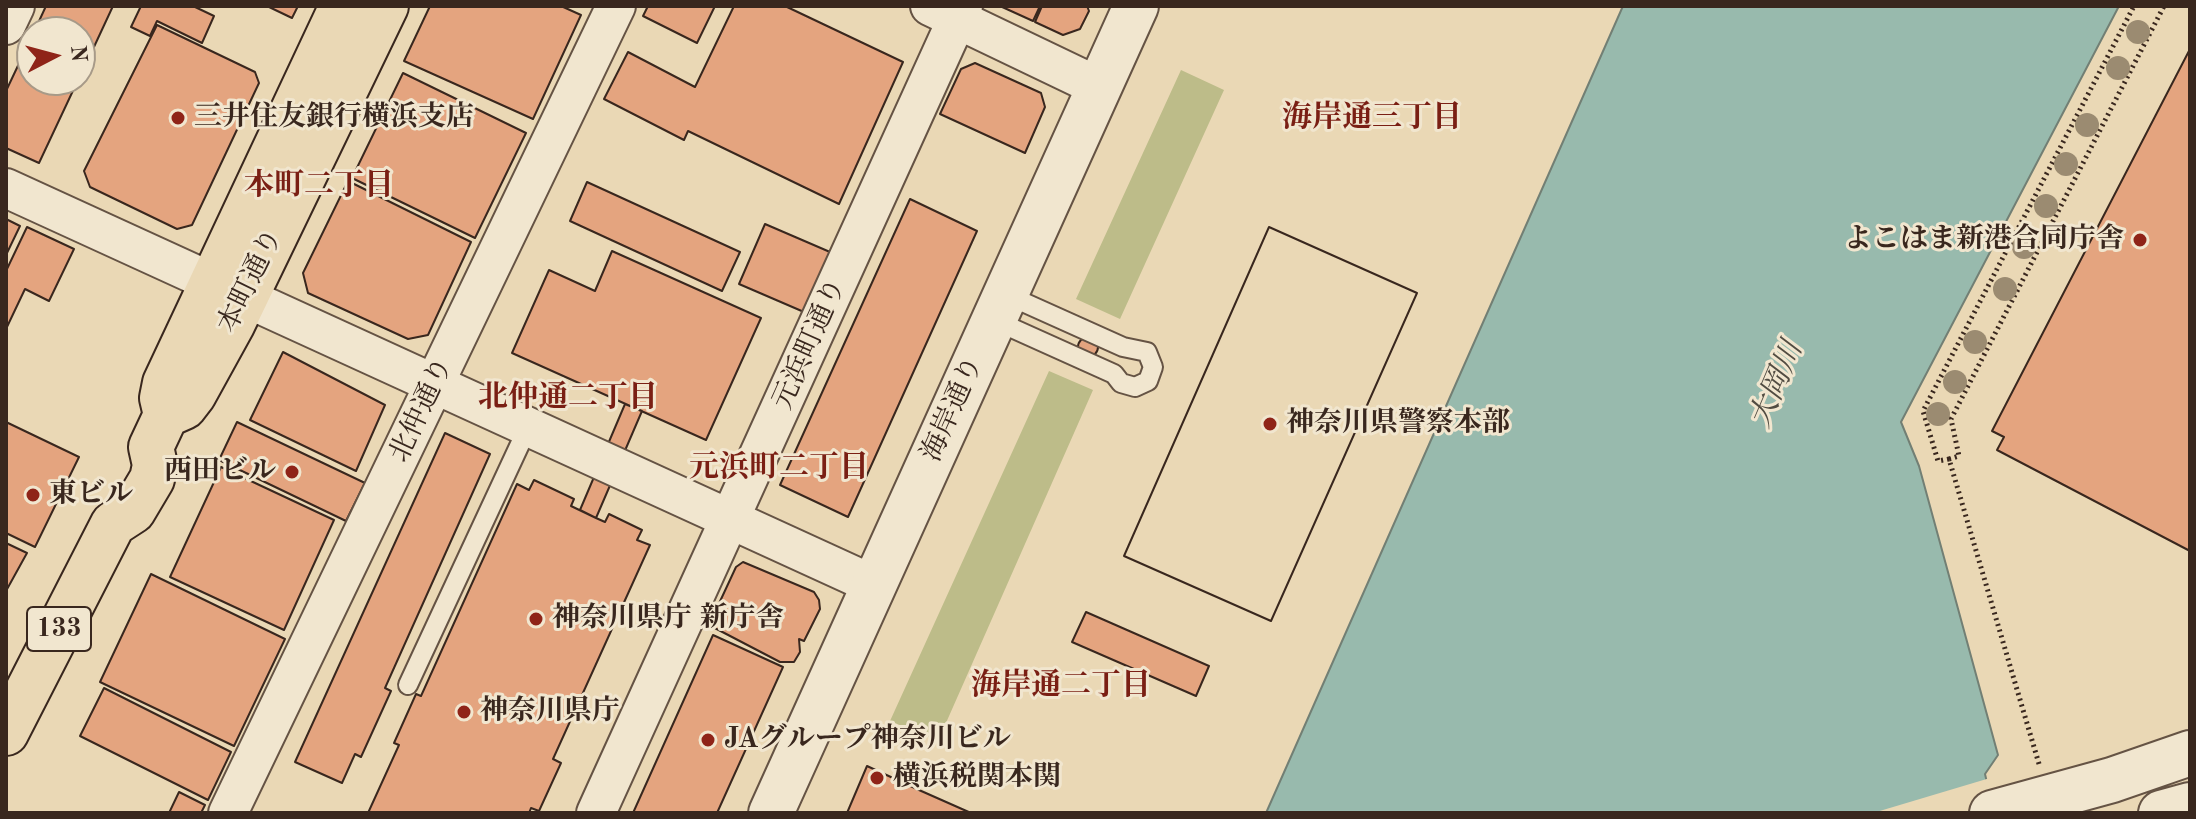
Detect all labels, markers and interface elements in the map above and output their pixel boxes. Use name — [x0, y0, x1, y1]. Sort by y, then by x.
north arrow — [16, 16, 96, 96]
text: N — [66, 44, 90, 63]
district label: 海岸通三丁目 — [1282, 100, 1462, 136]
place label: 三井住友銀行横浜支店 — [194, 101, 474, 135]
marker: 三井住友銀行横浜支店 — [169, 109, 187, 127]
district label: 本町二丁目 — [244, 168, 394, 204]
street label: 本町通り — [211, 223, 291, 339]
place label: よこはま新港合同庁舎 — [1844, 223, 2124, 257]
marker: よこはま新港合同庁舎 — [2131, 231, 2149, 249]
street label: 元浜町通り — [766, 273, 854, 415]
water label: 大岡川 — [1743, 337, 1811, 433]
street label: 海岸通り — [915, 351, 991, 467]
street label: 北仲通り — [383, 352, 461, 468]
district label: 北仲通二丁目 — [478, 380, 658, 416]
place label: 神奈川県警察本部 — [1286, 407, 1510, 441]
marker: 神奈川県警察本部 — [1261, 415, 1279, 433]
district label: 元浜町二丁目 — [689, 450, 869, 486]
place label: 西田ビル — [164, 455, 276, 489]
marker: 西田ビル — [283, 463, 301, 481]
place label: 東ビル — [49, 478, 133, 512]
marker: 東ビル — [24, 486, 42, 504]
place label: 神奈川県庁 新庁舎 — [552, 602, 784, 636]
road number: 133 — [27, 607, 91, 651]
marker: 神奈川県庁 新庁舎 — [527, 610, 545, 628]
district label: 海岸通二丁目 — [971, 668, 1151, 704]
place label: 神奈川県庁 — [480, 695, 620, 729]
marker: 神奈川県庁 — [455, 703, 473, 721]
place label: JAグループ神奈川ビル — [724, 723, 1011, 757]
marker: JAグループ神奈川ビル — [699, 731, 717, 749]
place label: 横浜税関本関 — [893, 761, 1061, 795]
marker: 横浜税関本関 — [868, 769, 886, 787]

